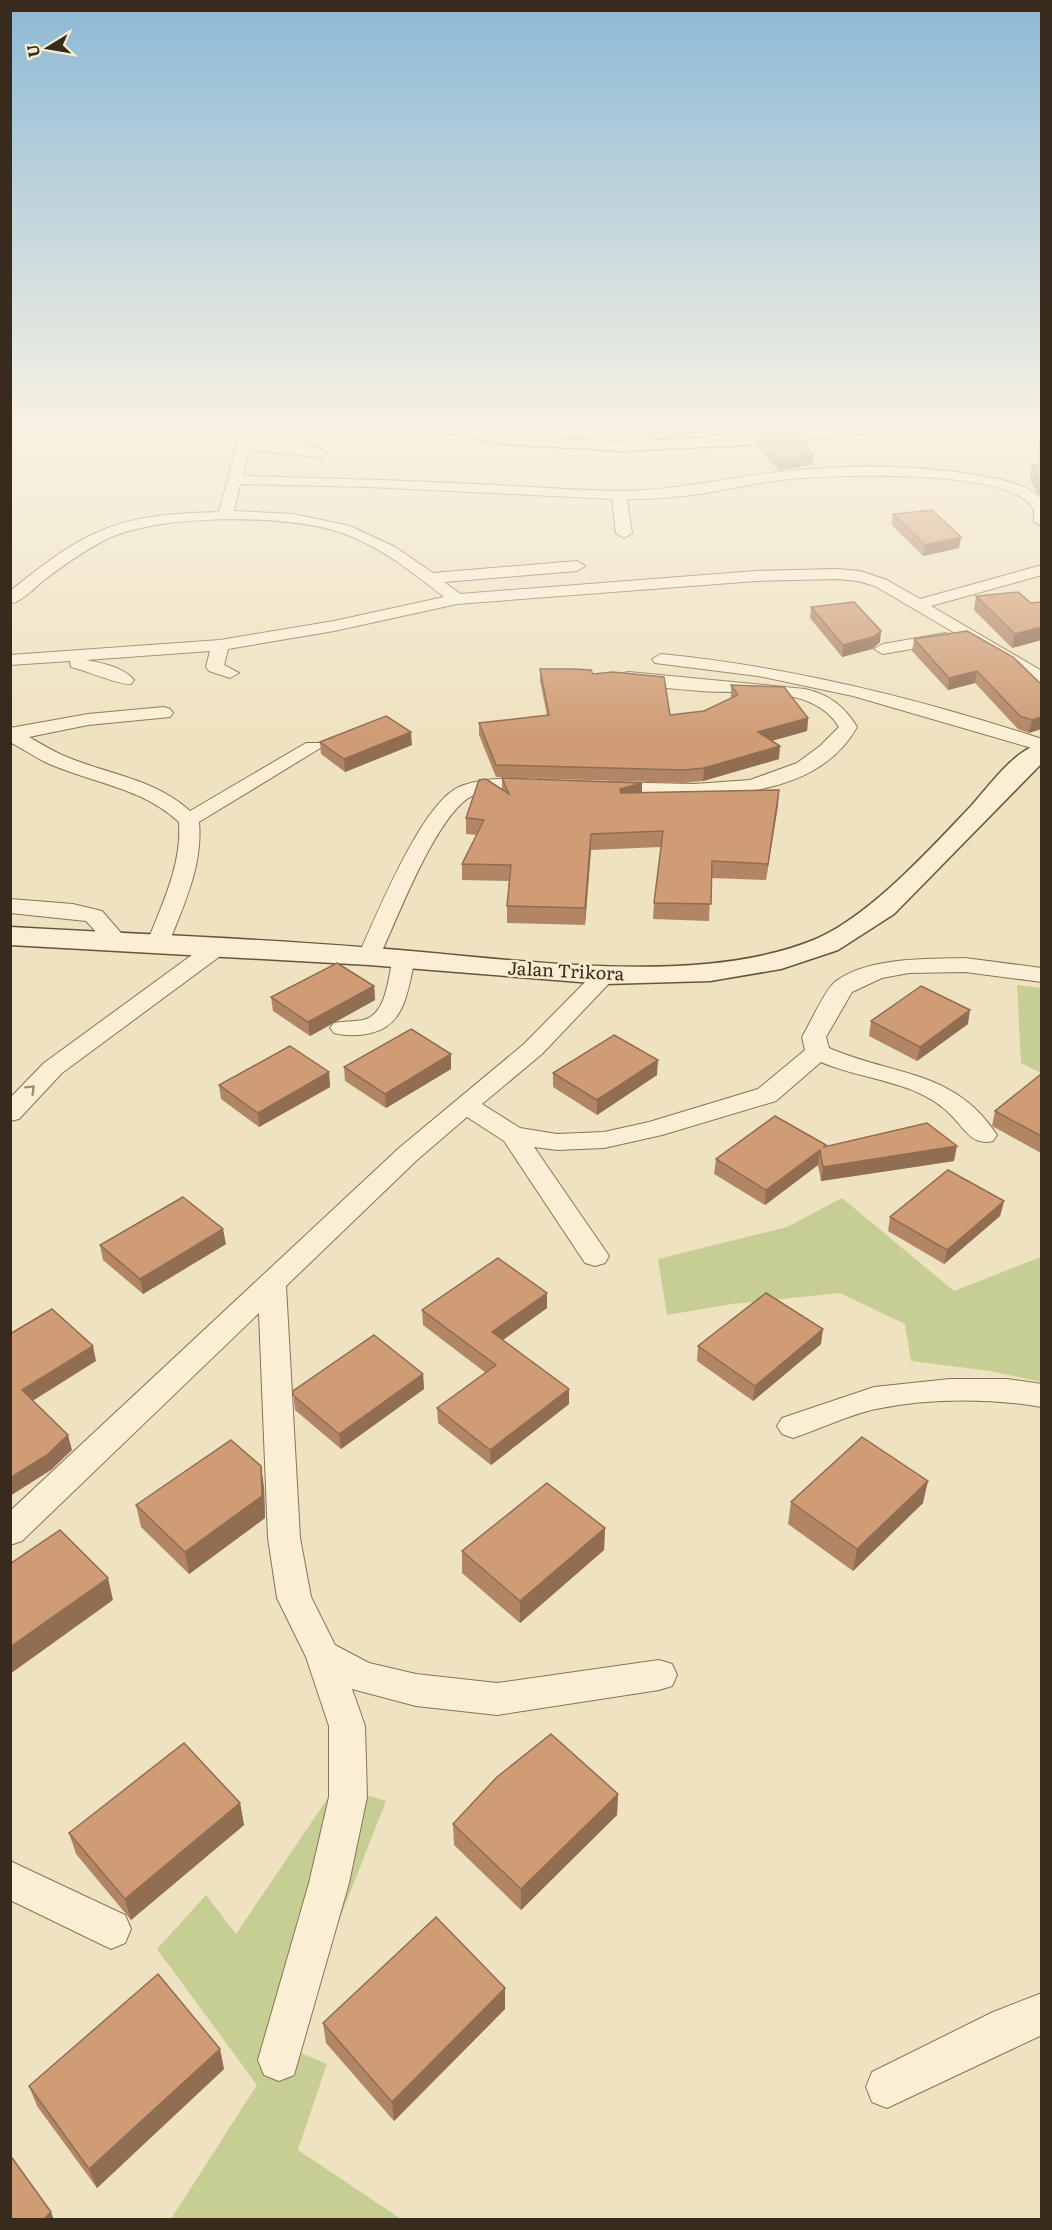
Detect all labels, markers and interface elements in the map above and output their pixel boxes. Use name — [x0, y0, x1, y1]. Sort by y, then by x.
north arrow — [18, 18, 78, 78]
text: U — [19, 42, 45, 60]
street label: Jalan Trikora — [507, 953, 625, 987]
one-way arrow — [23, 1086, 34, 1097]

